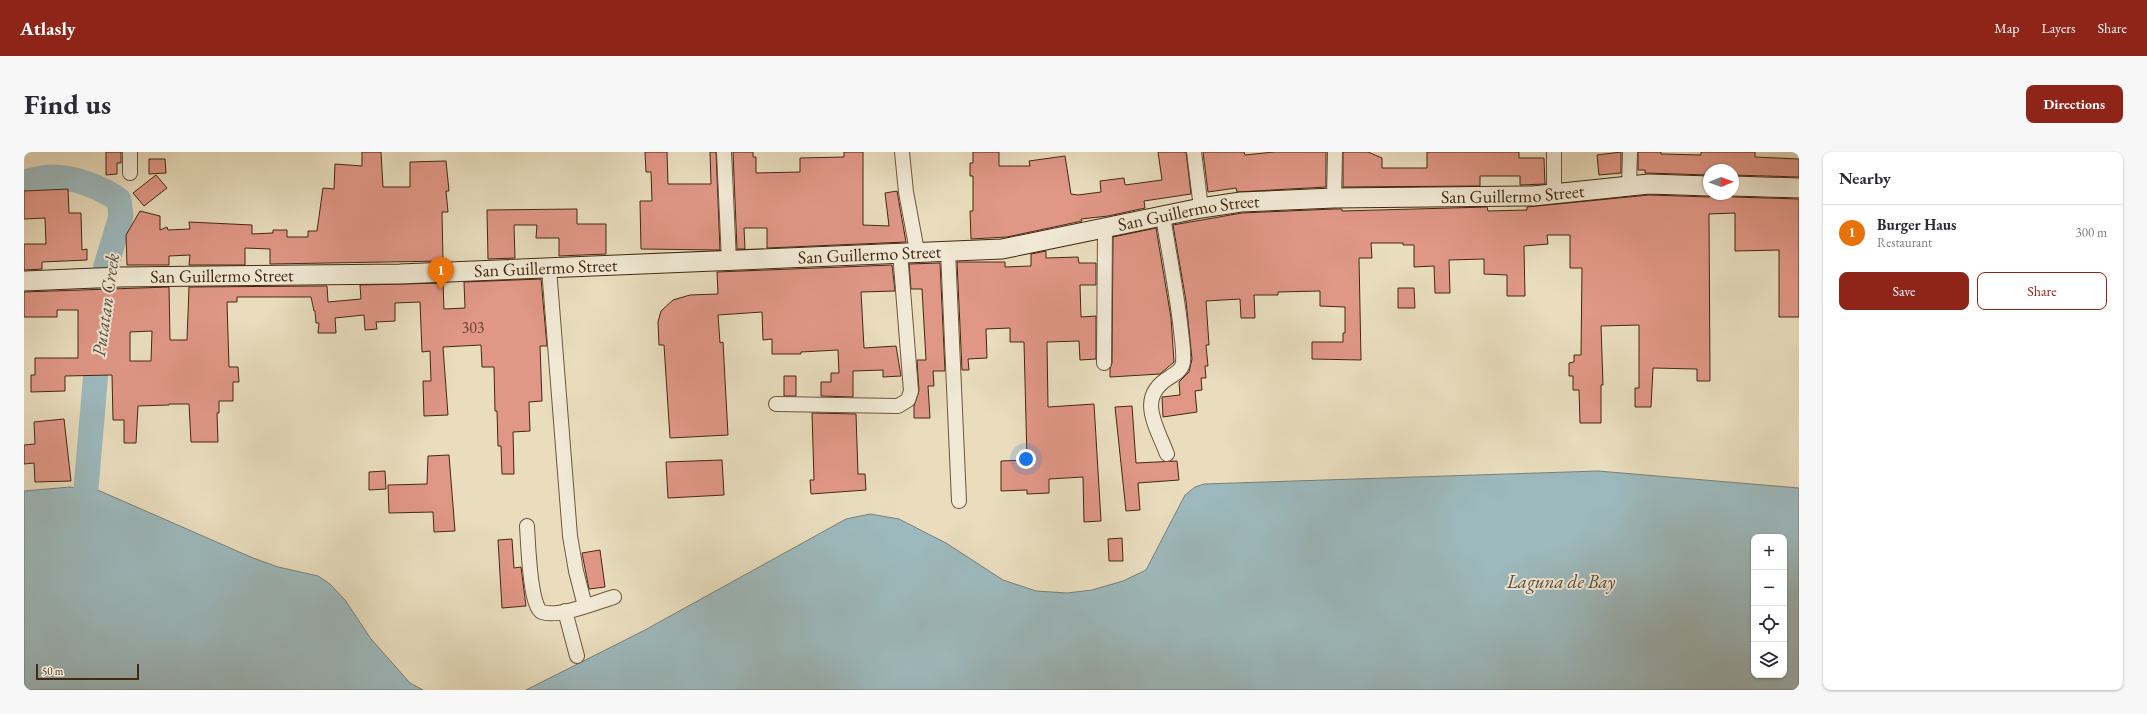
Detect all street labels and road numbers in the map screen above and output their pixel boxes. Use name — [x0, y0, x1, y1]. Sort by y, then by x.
street label: San Guillermo Street — [1441, 179, 1586, 208]
street label: San Guillermo Street — [1116, 189, 1260, 236]
street label: San Guillermo Street — [797, 240, 942, 268]
street label: San Guillermo Street — [474, 253, 618, 282]
street label: San Guillermo Street — [150, 263, 294, 288]

